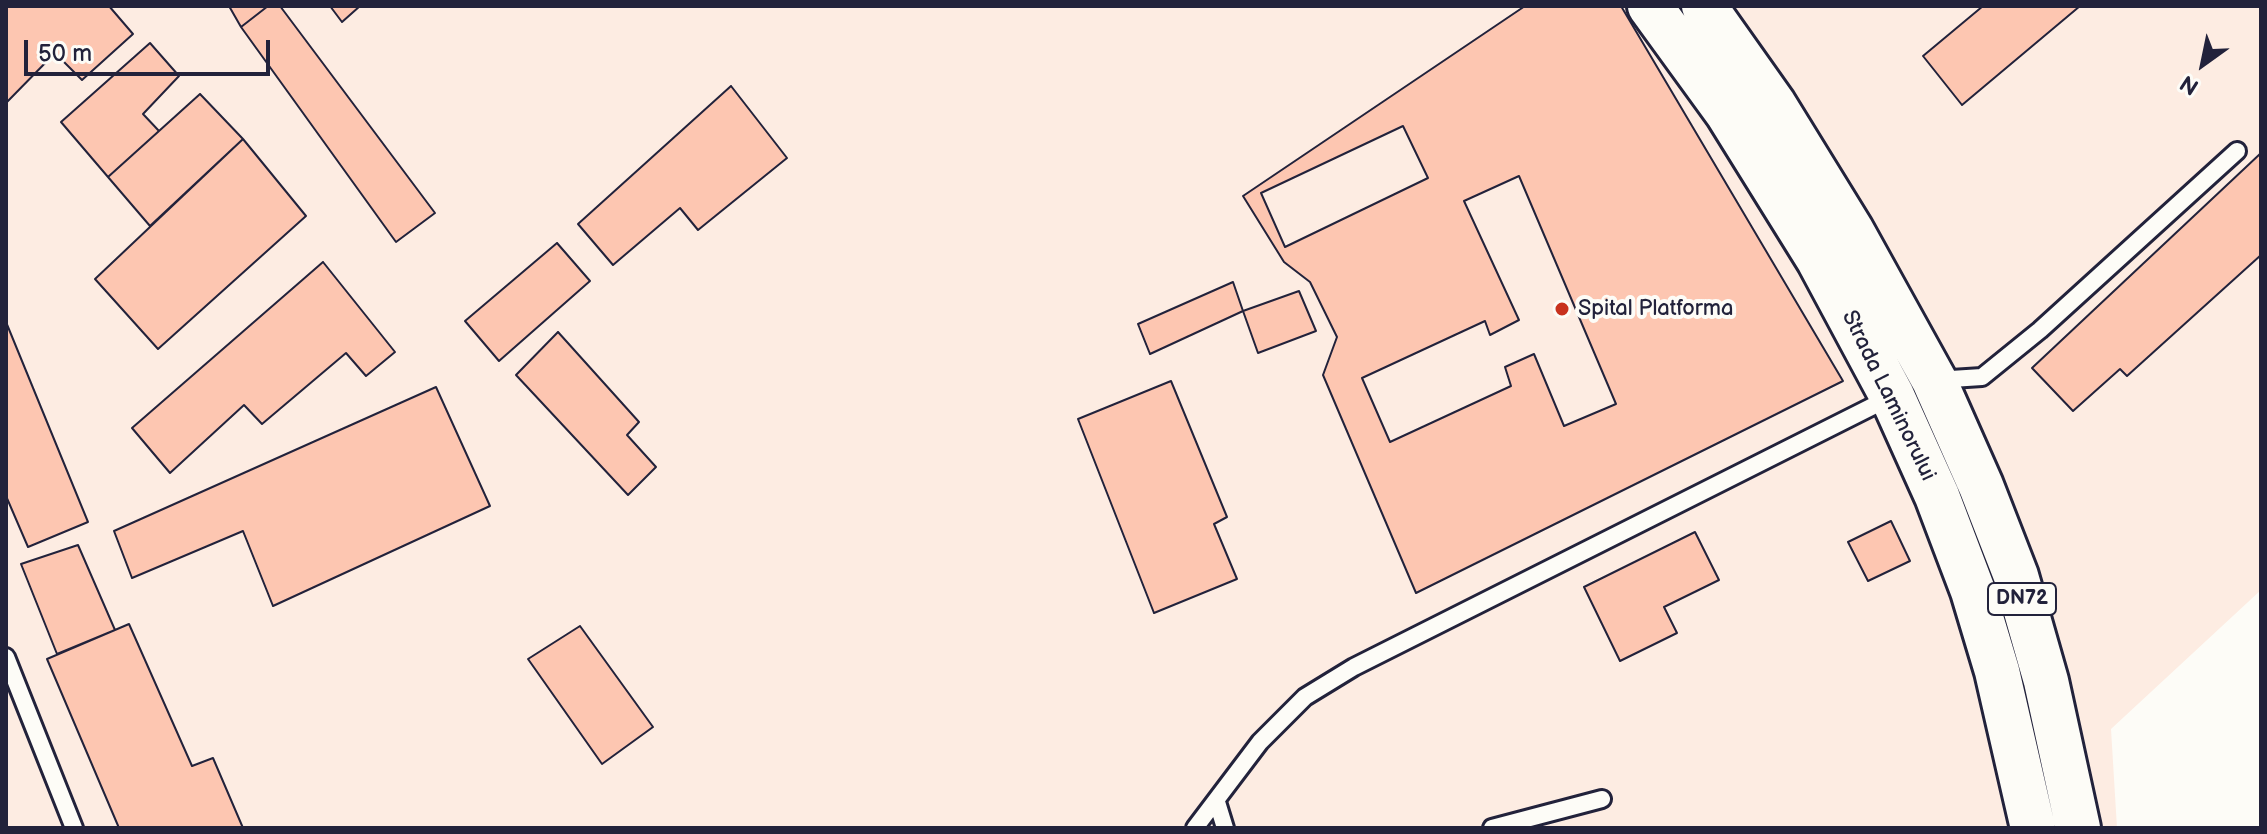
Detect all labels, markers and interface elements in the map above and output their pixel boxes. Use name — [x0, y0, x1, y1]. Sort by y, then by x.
scale bar — [28, 24, 274, 74]
north arrow — [2163, 24, 2243, 104]
text: 50 m — [38, 39, 92, 68]
text: N — [2175, 69, 2204, 100]
place label: Spital Platforma — [1578, 296, 1733, 322]
marker: Spital Platforma — [1553, 300, 1571, 318]
street label: Strada Laminorului — [1835, 307, 1941, 485]
road number: DN72 — [1988, 583, 2056, 615]

